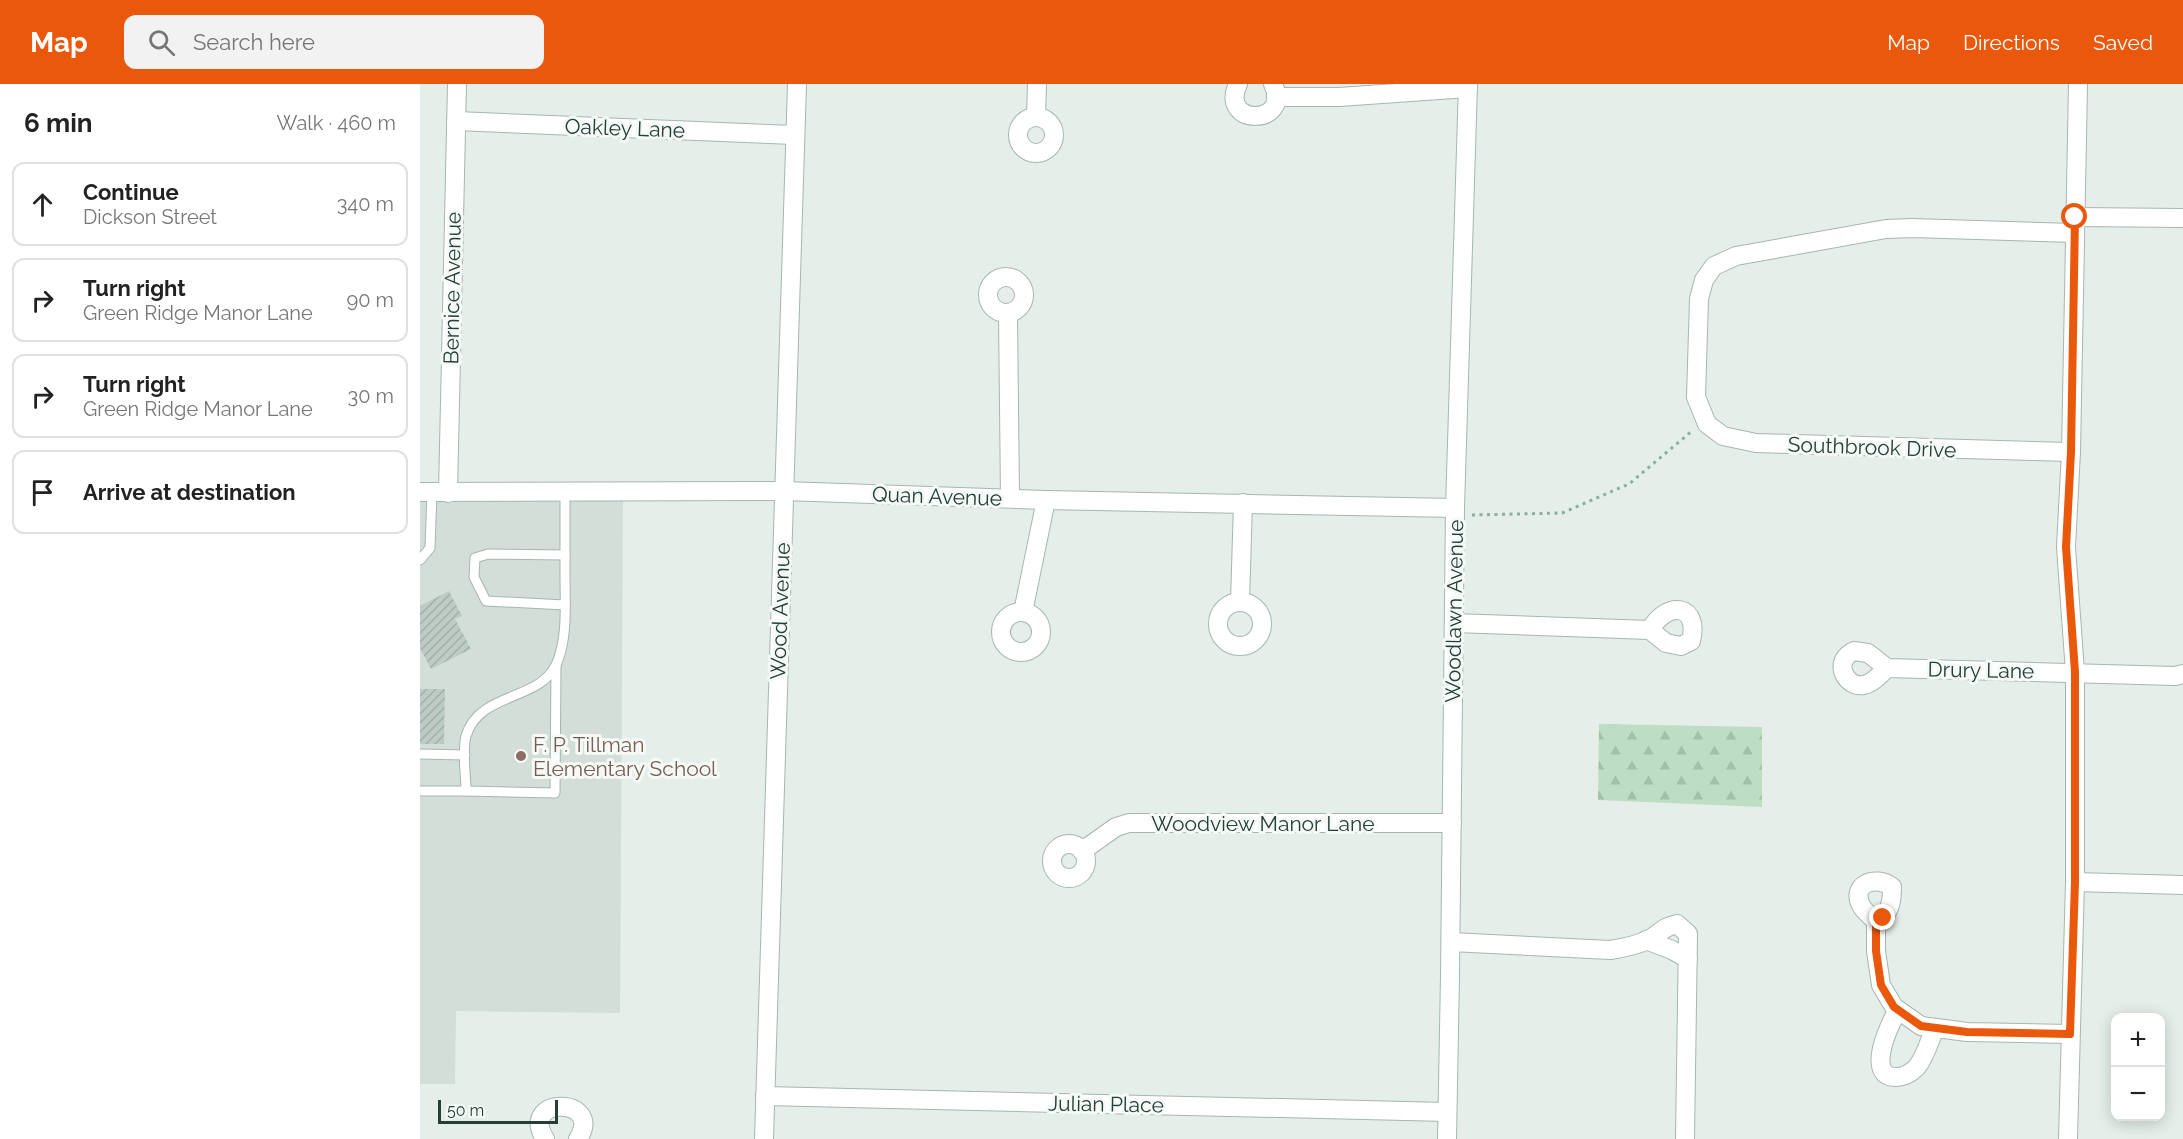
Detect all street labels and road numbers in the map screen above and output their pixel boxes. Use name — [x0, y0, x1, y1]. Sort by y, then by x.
street label: Oakley Lane — [564, 113, 686, 143]
street label: Bernice Avenue — [438, 211, 466, 365]
street label: Southbrook Drive — [1787, 432, 1957, 462]
street label: Quan Avenue — [871, 481, 1003, 511]
street label: Woodlawn Avenue — [1440, 519, 1468, 703]
street label: Wood Avenue — [765, 542, 795, 680]
street label: Drury Lane — [1927, 657, 2035, 683]
street label: Woodview Manor Lane — [1151, 811, 1375, 836]
street label: Julian Place — [1048, 1090, 1164, 1118]

